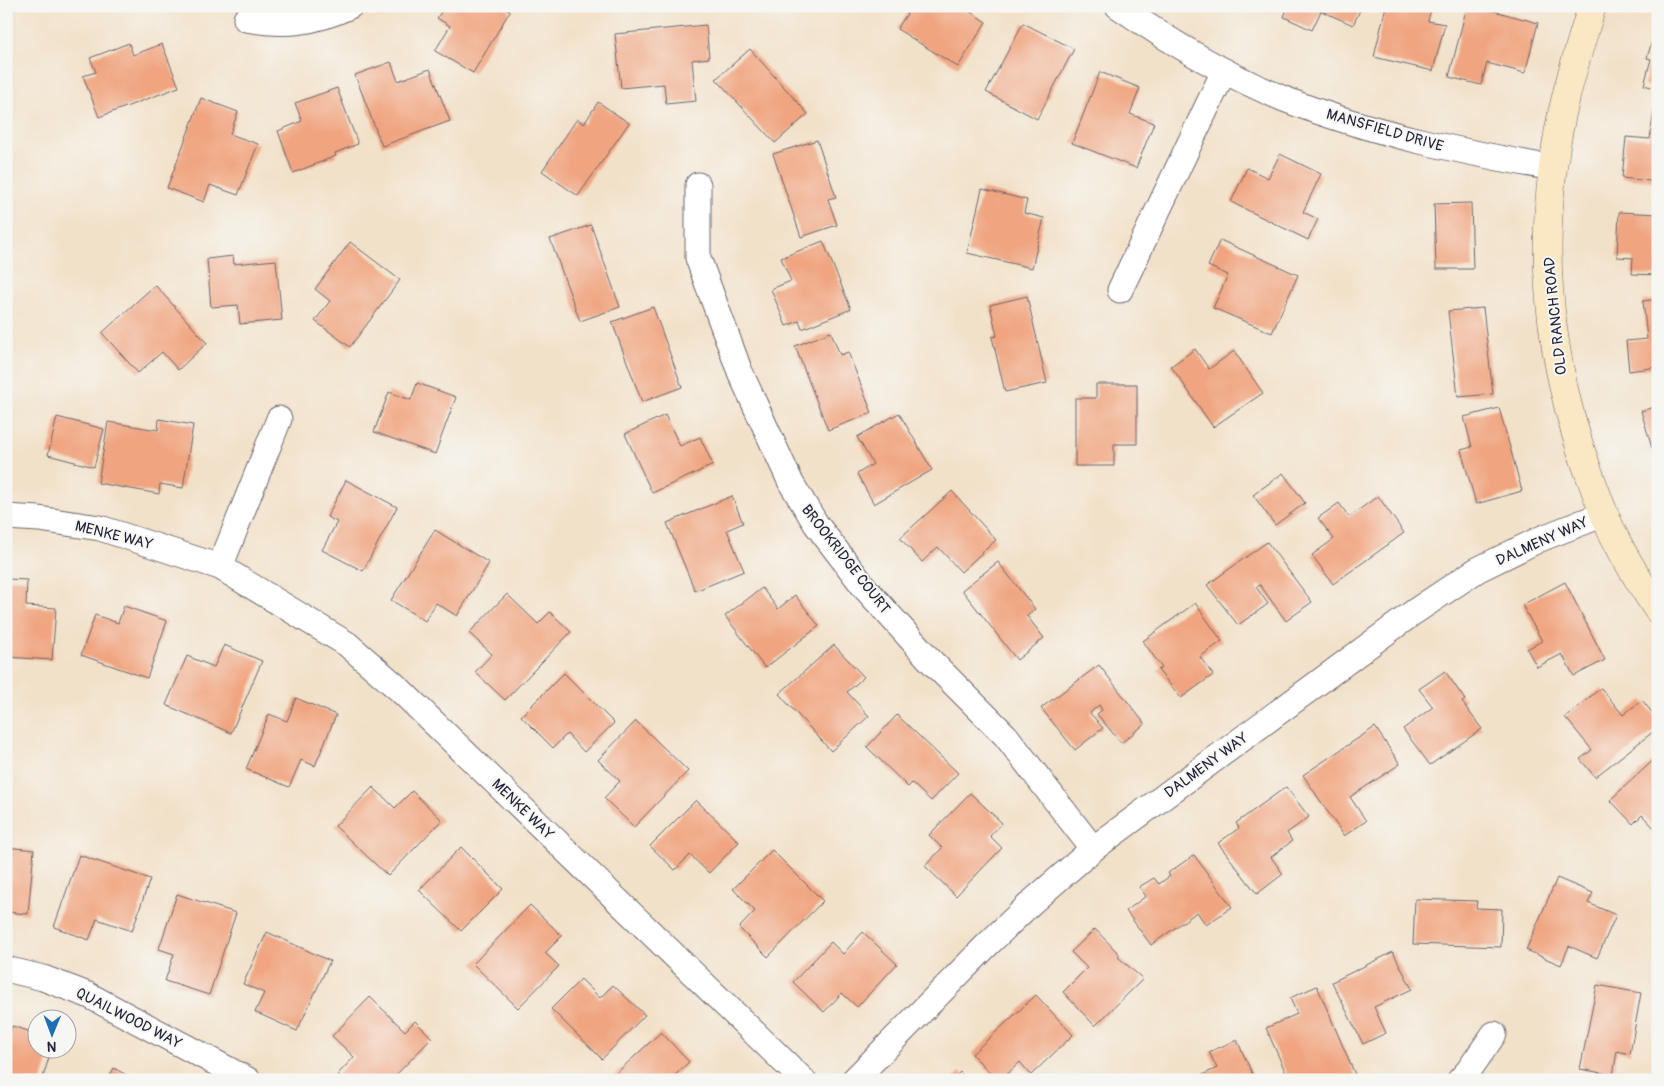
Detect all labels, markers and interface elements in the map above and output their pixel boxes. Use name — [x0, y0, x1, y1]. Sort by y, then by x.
street label: MANSFIELD DRIVE — [1324, 105, 1446, 156]
street label: OLD RANCH ROAD — [1540, 256, 1571, 376]
street label: BROOKRIDGE COURT — [797, 501, 894, 618]
street label: DALMENY WAY — [1493, 513, 1592, 570]
street label: MENKE WAY — [73, 517, 155, 554]
street label: DALMENY WAY — [1161, 728, 1252, 802]
street label: MENKE WAY — [487, 775, 558, 844]
street label: QUAILWOOD WAY — [73, 984, 185, 1053]
north arrow — [28, 1008, 78, 1058]
text: N — [47, 1038, 57, 1055]

